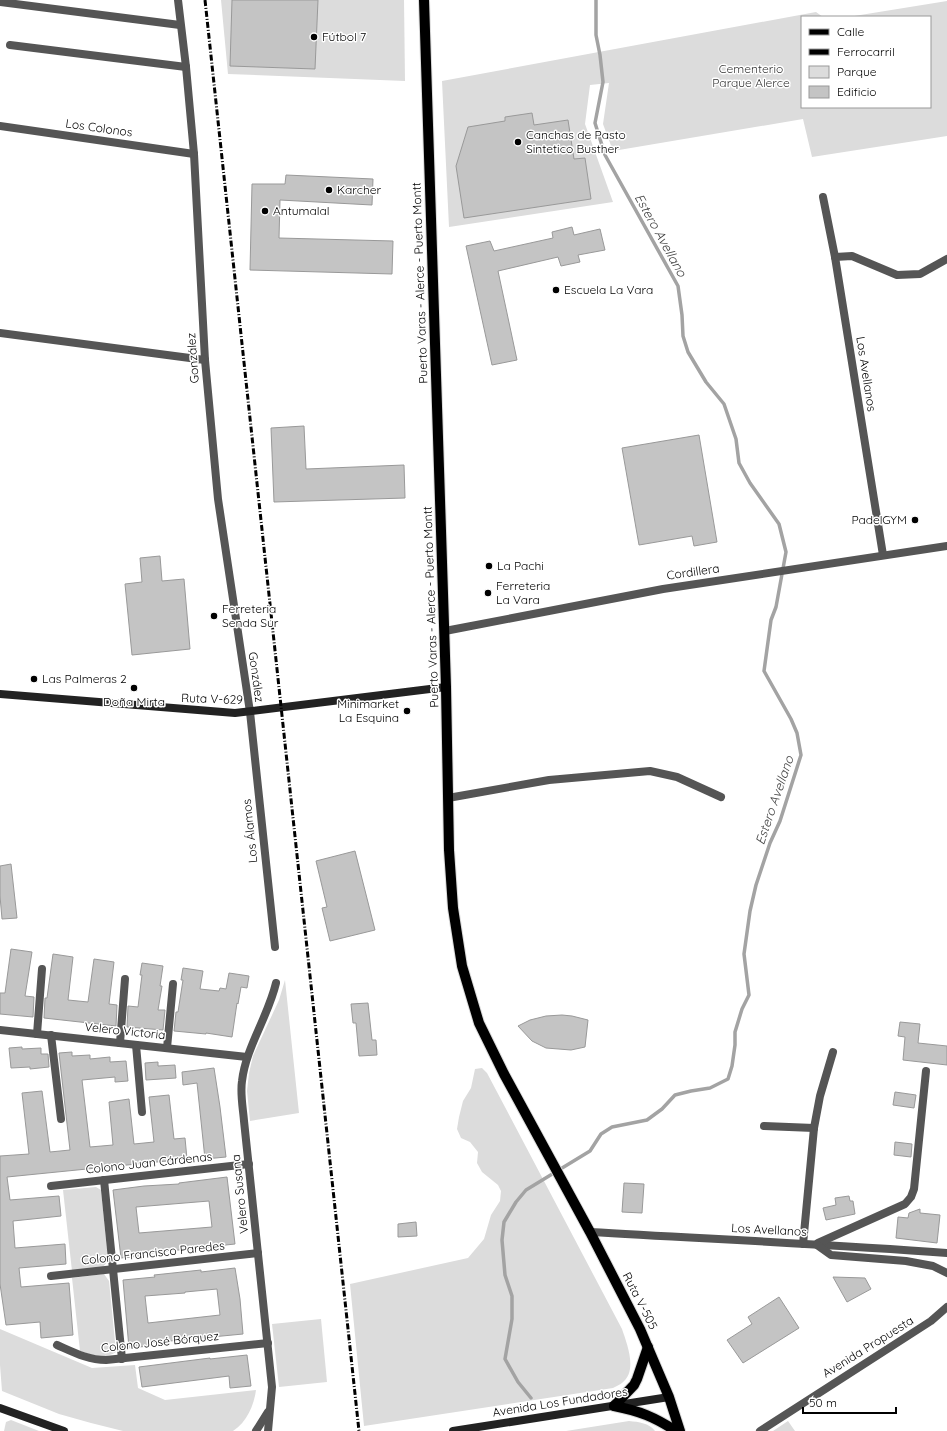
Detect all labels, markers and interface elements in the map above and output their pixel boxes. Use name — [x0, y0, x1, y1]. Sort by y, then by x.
legend — [801, 16, 931, 108]
text: Calle — [837, 24, 865, 39]
place label: Fútbol 7 — [322, 29, 366, 44]
marker: Fútbol 7 — [309, 32, 319, 42]
text: Ferrocarril — [837, 44, 895, 59]
park label: Cementerio Parque Alerce — [712, 61, 790, 90]
text: Parque — [837, 64, 877, 79]
text: Edificio — [837, 84, 877, 99]
street label: Los Colonos — [65, 115, 134, 140]
place label: Canchas de Pasto Sintetico Busther — [526, 127, 626, 156]
marker: Canchas de Pasto Sintetico Busther — [513, 137, 523, 147]
place label: Karcher — [337, 182, 382, 197]
street label: Puerto Varas - Alerce - Puerto Montt — [408, 182, 431, 384]
marker: Karcher — [324, 185, 334, 195]
water label: Estero Avellano — [632, 191, 691, 280]
place label: Antumalal — [273, 203, 330, 218]
marker: Antumalal — [260, 206, 270, 216]
place label: Escuela La Vara — [564, 282, 653, 297]
marker: Escuela La Vara — [551, 285, 561, 295]
street label: González — [183, 332, 202, 384]
street label: Los Avellanos — [853, 335, 880, 413]
street label: Puerto Varas - Alerce - Puerto Montt — [419, 506, 442, 708]
place label: PadelGYM — [851, 512, 907, 527]
marker: PadelGYM — [910, 515, 920, 525]
place label: La Pachi — [497, 558, 544, 573]
street label: Cordillera — [666, 560, 720, 583]
marker: La Pachi — [484, 561, 494, 571]
place label: Ferreteria La Vara — [496, 578, 550, 607]
marker: Ferreteria La Vara — [483, 588, 493, 598]
place label: Ferreteria Senda Sur — [222, 601, 279, 630]
marker: Ferreteria Senda Sur — [209, 611, 219, 621]
street label: González — [246, 651, 267, 703]
place label: Las Palmeras 2 — [42, 671, 127, 686]
marker: Las Palmeras 2 — [29, 674, 39, 684]
marker: Doña Mirta — [129, 683, 139, 693]
street label: Ruta V-629 — [181, 690, 243, 707]
place label: Doña Mirta — [103, 694, 165, 709]
place label: Minimarket La Esquina — [337, 696, 399, 725]
marker: Minimarket La Esquina — [402, 706, 412, 716]
water label: Estero Avellano — [751, 752, 797, 846]
street label: Los Álamos — [239, 798, 260, 864]
street label: Velero Victoria — [84, 1019, 166, 1042]
street label: Colono Juan Cárdenas — [85, 1148, 213, 1177]
street label: Velero Susana — [228, 1154, 251, 1234]
street label: Los Avellanos — [731, 1220, 808, 1239]
street label: Colono Francisco Paredes — [80, 1237, 226, 1267]
street label: Ruta V-505 — [620, 1270, 661, 1332]
street label: Avenida Propuesta — [819, 1313, 916, 1381]
street label: Colono José Bórquez — [100, 1328, 220, 1355]
street label: Avenida Los Fundadores — [491, 1383, 629, 1420]
scale bar — [803, 1389, 896, 1415]
text: 50 m — [809, 1395, 837, 1410]

